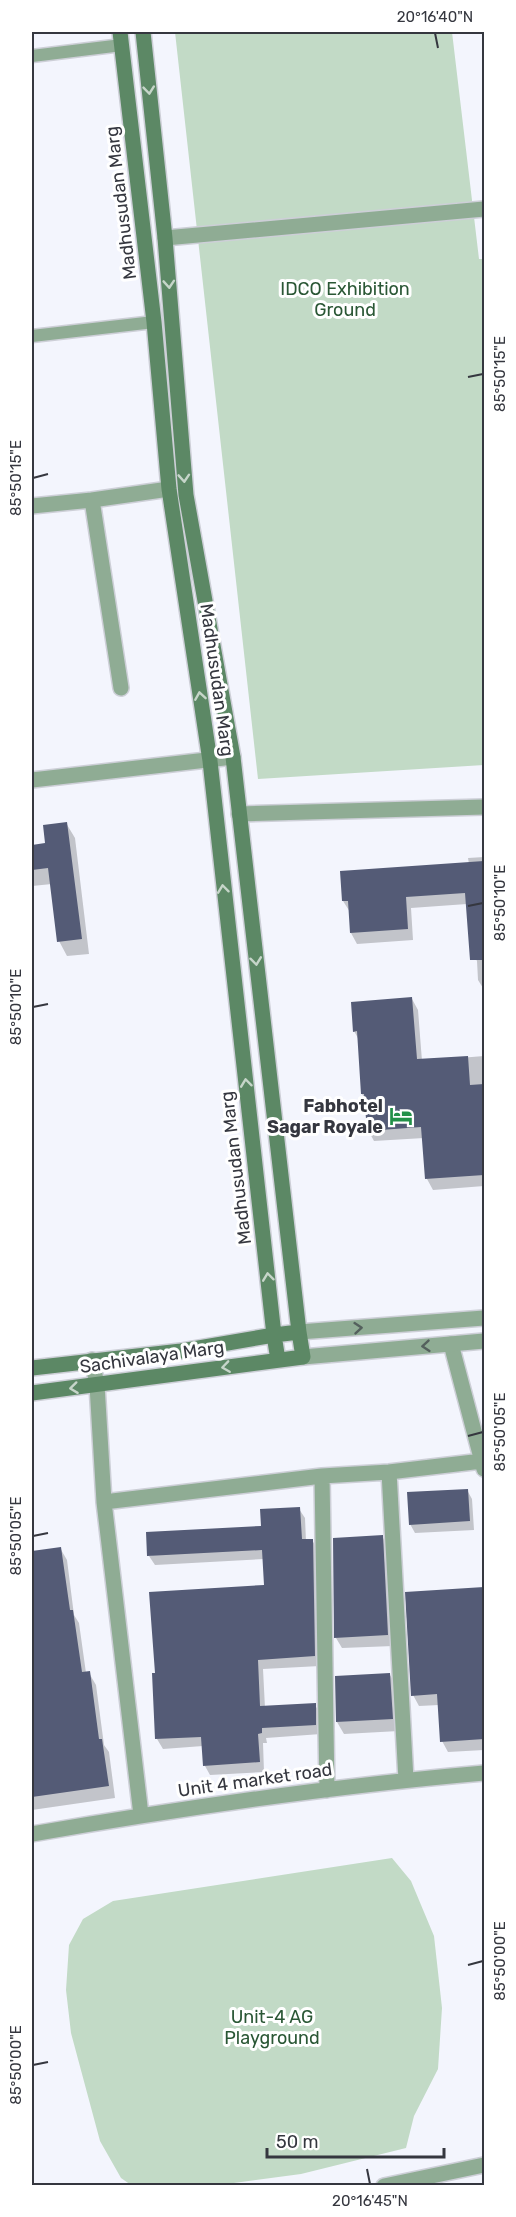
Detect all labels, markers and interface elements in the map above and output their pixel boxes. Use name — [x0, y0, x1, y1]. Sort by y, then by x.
text: 20°16'40"N — [397, 8, 473, 26]
one-way arrow — [142, 85, 155, 94]
street label: Madhusudan Marg — [101, 125, 141, 281]
park label: IDCO Exhibition Ground — [280, 278, 410, 321]
one-way arrow — [162, 279, 175, 288]
text: 85°50'15"E — [491, 336, 509, 412]
text: 85°50'15"E — [7, 440, 25, 516]
one-way arrow — [177, 473, 190, 483]
street label: Madhusudan Marg — [195, 602, 239, 758]
one-way arrow — [194, 691, 207, 701]
text: 85°50'10"E — [491, 865, 509, 941]
one-way arrow — [218, 885, 230, 894]
one-way arrow — [250, 957, 262, 966]
text: 85°50'10"E — [7, 969, 25, 1045]
one-way arrow — [240, 1079, 252, 1088]
street label: Madhusudan Marg — [216, 1090, 256, 1246]
place label: Fabhotel Sagar Royale — [267, 1095, 383, 1138]
hotel icon: Fabhotel Sagar Royale — [388, 1103, 414, 1129]
one-way arrow — [262, 1272, 275, 1281]
one-way arrow — [353, 1321, 362, 1334]
street label: Sachivalaya Marg — [78, 1336, 226, 1378]
one-way arrow — [422, 1339, 431, 1352]
one-way arrow — [221, 1360, 230, 1372]
one-way arrow — [69, 1382, 78, 1394]
text: 85°50'05"E — [491, 1392, 509, 1472]
text: 85°50'05"E — [7, 1496, 25, 1576]
street label: Unit 4 market road — [176, 1758, 334, 1802]
text: 85°50'00"E — [491, 1921, 509, 2001]
park label: Unit-4 AG Playground — [224, 2006, 320, 2049]
text: 85°50'00"E — [7, 2025, 25, 2105]
scale bar — [267, 2121, 444, 2159]
text: 50 m — [276, 2131, 319, 2153]
text: 20°16'45"N — [332, 2192, 408, 2210]

